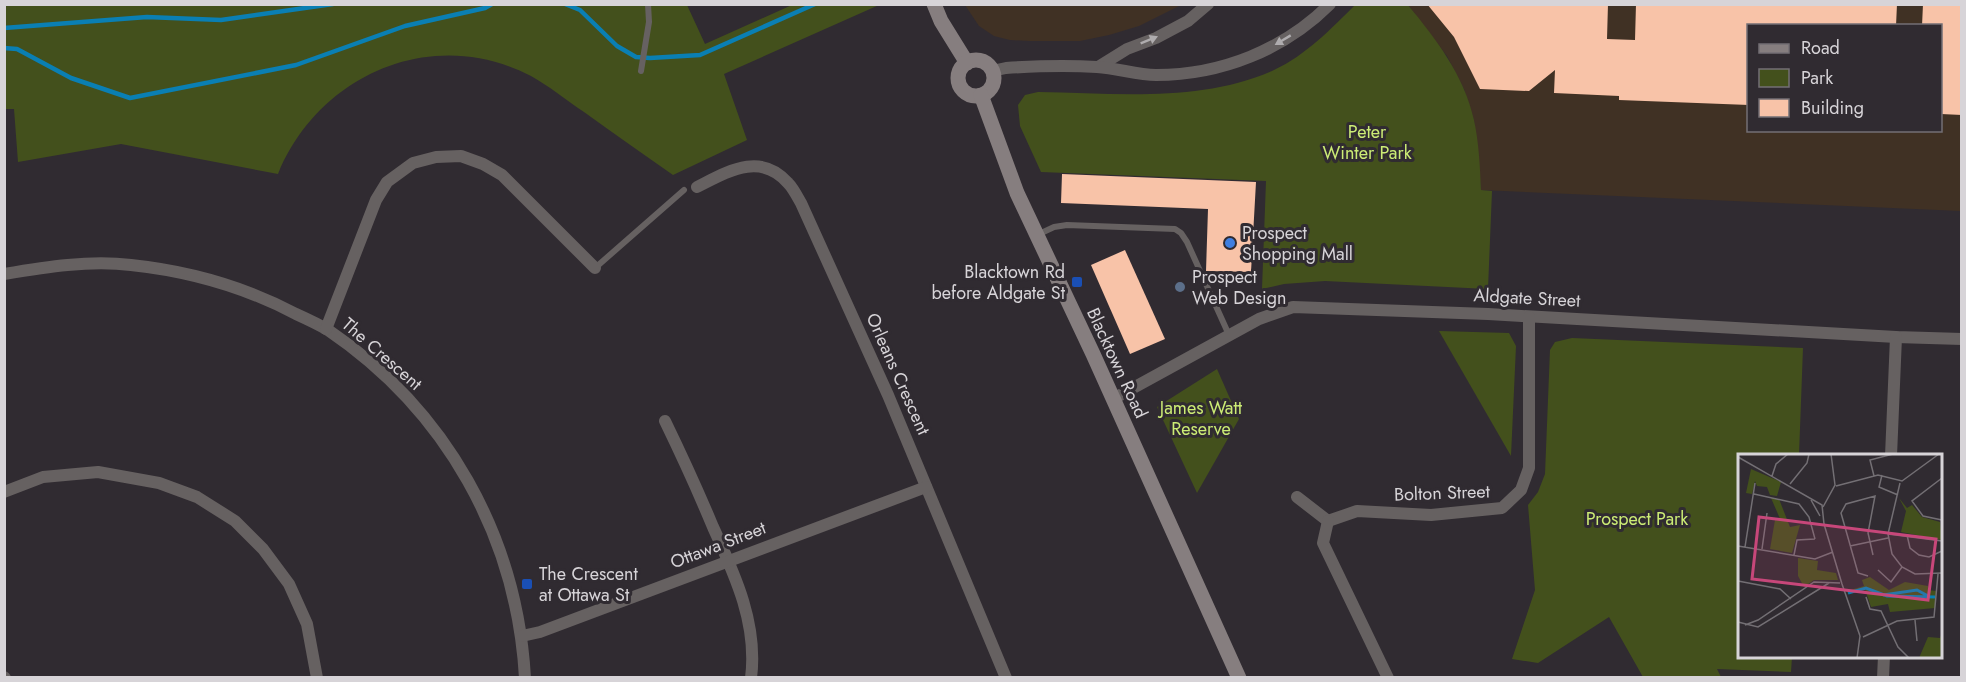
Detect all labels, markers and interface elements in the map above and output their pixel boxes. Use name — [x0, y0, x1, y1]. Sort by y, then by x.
legend — [1747, 24, 1942, 132]
one-way arrow — [1141, 35, 1159, 45]
one-way arrow — [1274, 35, 1291, 45]
text: Road — [1801, 35, 1840, 61]
text: Park — [1801, 65, 1833, 91]
text: Building — [1801, 95, 1864, 121]
park label: Peter Winter Park — [1322, 119, 1412, 166]
place label: Prospect Shopping Mall — [1242, 220, 1353, 267]
marker: Prospect Shopping Mall — [1223, 236, 1237, 250]
place label: Blacktown Rd before Aldgate St — [932, 259, 1066, 306]
place label: Prospect Web Design — [1192, 264, 1286, 311]
marker: Blacktown Rd before Aldgate St — [1070, 275, 1084, 289]
marker: Prospect Web Design — [1173, 280, 1187, 294]
street label: Aldgate Street — [1473, 282, 1582, 314]
street label: Blacktown Road — [1080, 304, 1154, 422]
street label: Orleans Crescent — [859, 309, 937, 440]
street label: The Crescent — [336, 312, 428, 397]
park label: James Watt Reserve — [1158, 395, 1243, 442]
inset map — [1738, 454, 1942, 658]
street label: Bolton Street — [1394, 478, 1491, 508]
park label: Prospect Park — [1586, 506, 1688, 532]
street label: Ottawa Street — [666, 515, 770, 575]
place label: The Crescent at Ottawa St — [539, 561, 639, 608]
marker: The Crescent at Ottawa St — [520, 577, 534, 591]

